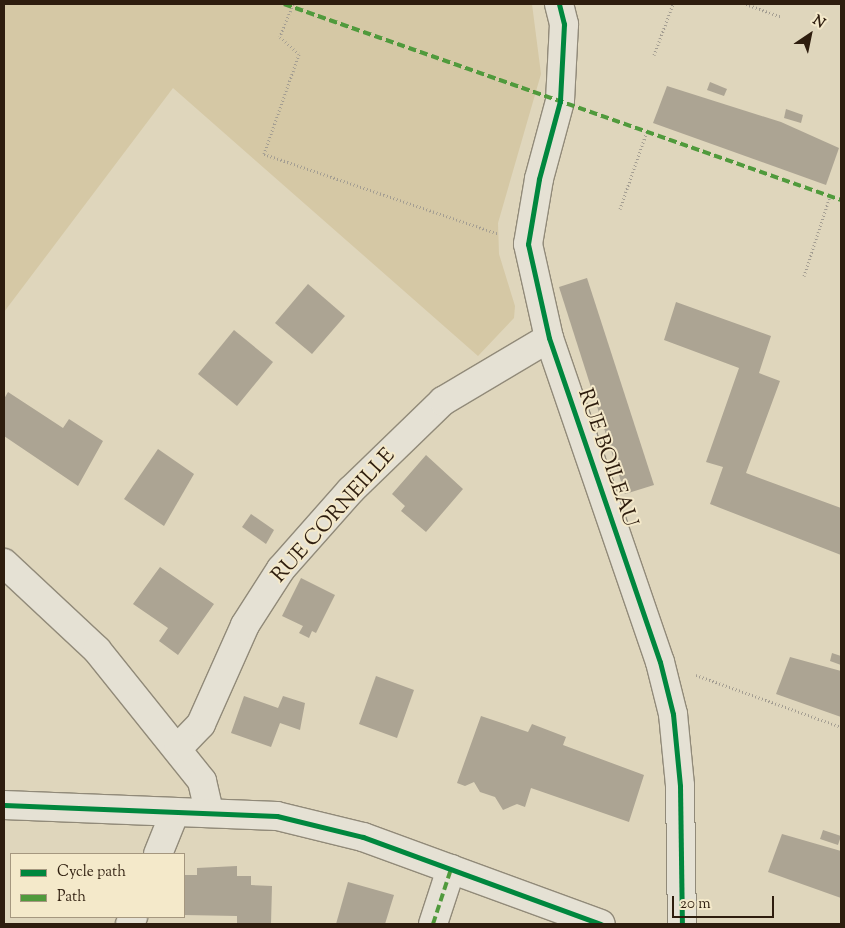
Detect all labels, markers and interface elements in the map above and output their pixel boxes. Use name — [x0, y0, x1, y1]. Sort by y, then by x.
north arrow — [785, 10, 835, 60]
text: N — [808, 11, 829, 34]
street label: RUE BOILEAU — [572, 386, 642, 530]
street label: RUE CORNEILLE — [267, 444, 401, 588]
legend — [10, 853, 185, 918]
text: Cycle path — [57, 862, 126, 883]
scale bar — [675, 886, 778, 918]
text: Path — [57, 887, 86, 908]
text: 20 m — [680, 894, 711, 915]

